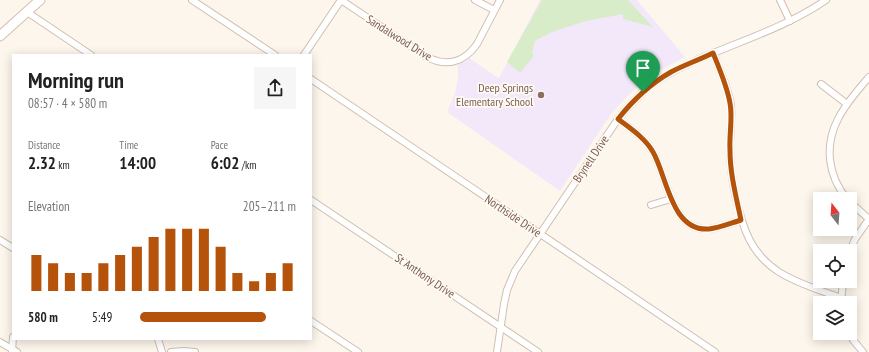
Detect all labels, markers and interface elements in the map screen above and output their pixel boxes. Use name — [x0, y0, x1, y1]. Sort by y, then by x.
street label: Sandalwood Drive — [364, 11, 435, 64]
pin — [626, 51, 660, 92]
icon: arrive — [632, 57, 654, 79]
text: Morning run — [28, 66, 124, 94]
button: share — [254, 67, 296, 109]
place label: Deep Springs Elementary School — [456, 80, 533, 109]
marker: Deep Springs Elementary School — [536, 90, 546, 100]
text: 08:57 · 4 × 580 m — [28, 95, 107, 112]
street label: Brynell Drive — [569, 132, 612, 185]
text: Distance — [28, 138, 60, 152]
text: Time — [119, 138, 138, 152]
text: Pace — [211, 138, 228, 152]
text: 2.32 — [28, 152, 56, 174]
text: 14:00 — [119, 152, 156, 174]
text: 6:02 — [211, 152, 239, 174]
text: km — [56, 158, 70, 172]
text: /km — [239, 158, 256, 172]
street label: Northside Drive — [482, 191, 544, 240]
north arrow — [813, 192, 857, 236]
map controls — [813, 192, 857, 340]
text: Elevation — [28, 198, 70, 215]
text: 205–211 m — [243, 198, 296, 215]
button: locate — [813, 244, 857, 288]
street label: St Anthony Drive — [392, 250, 458, 301]
button: layers — [813, 296, 857, 340]
text: 580 m — [28, 309, 58, 326]
text: 5:49 — [92, 309, 112, 326]

